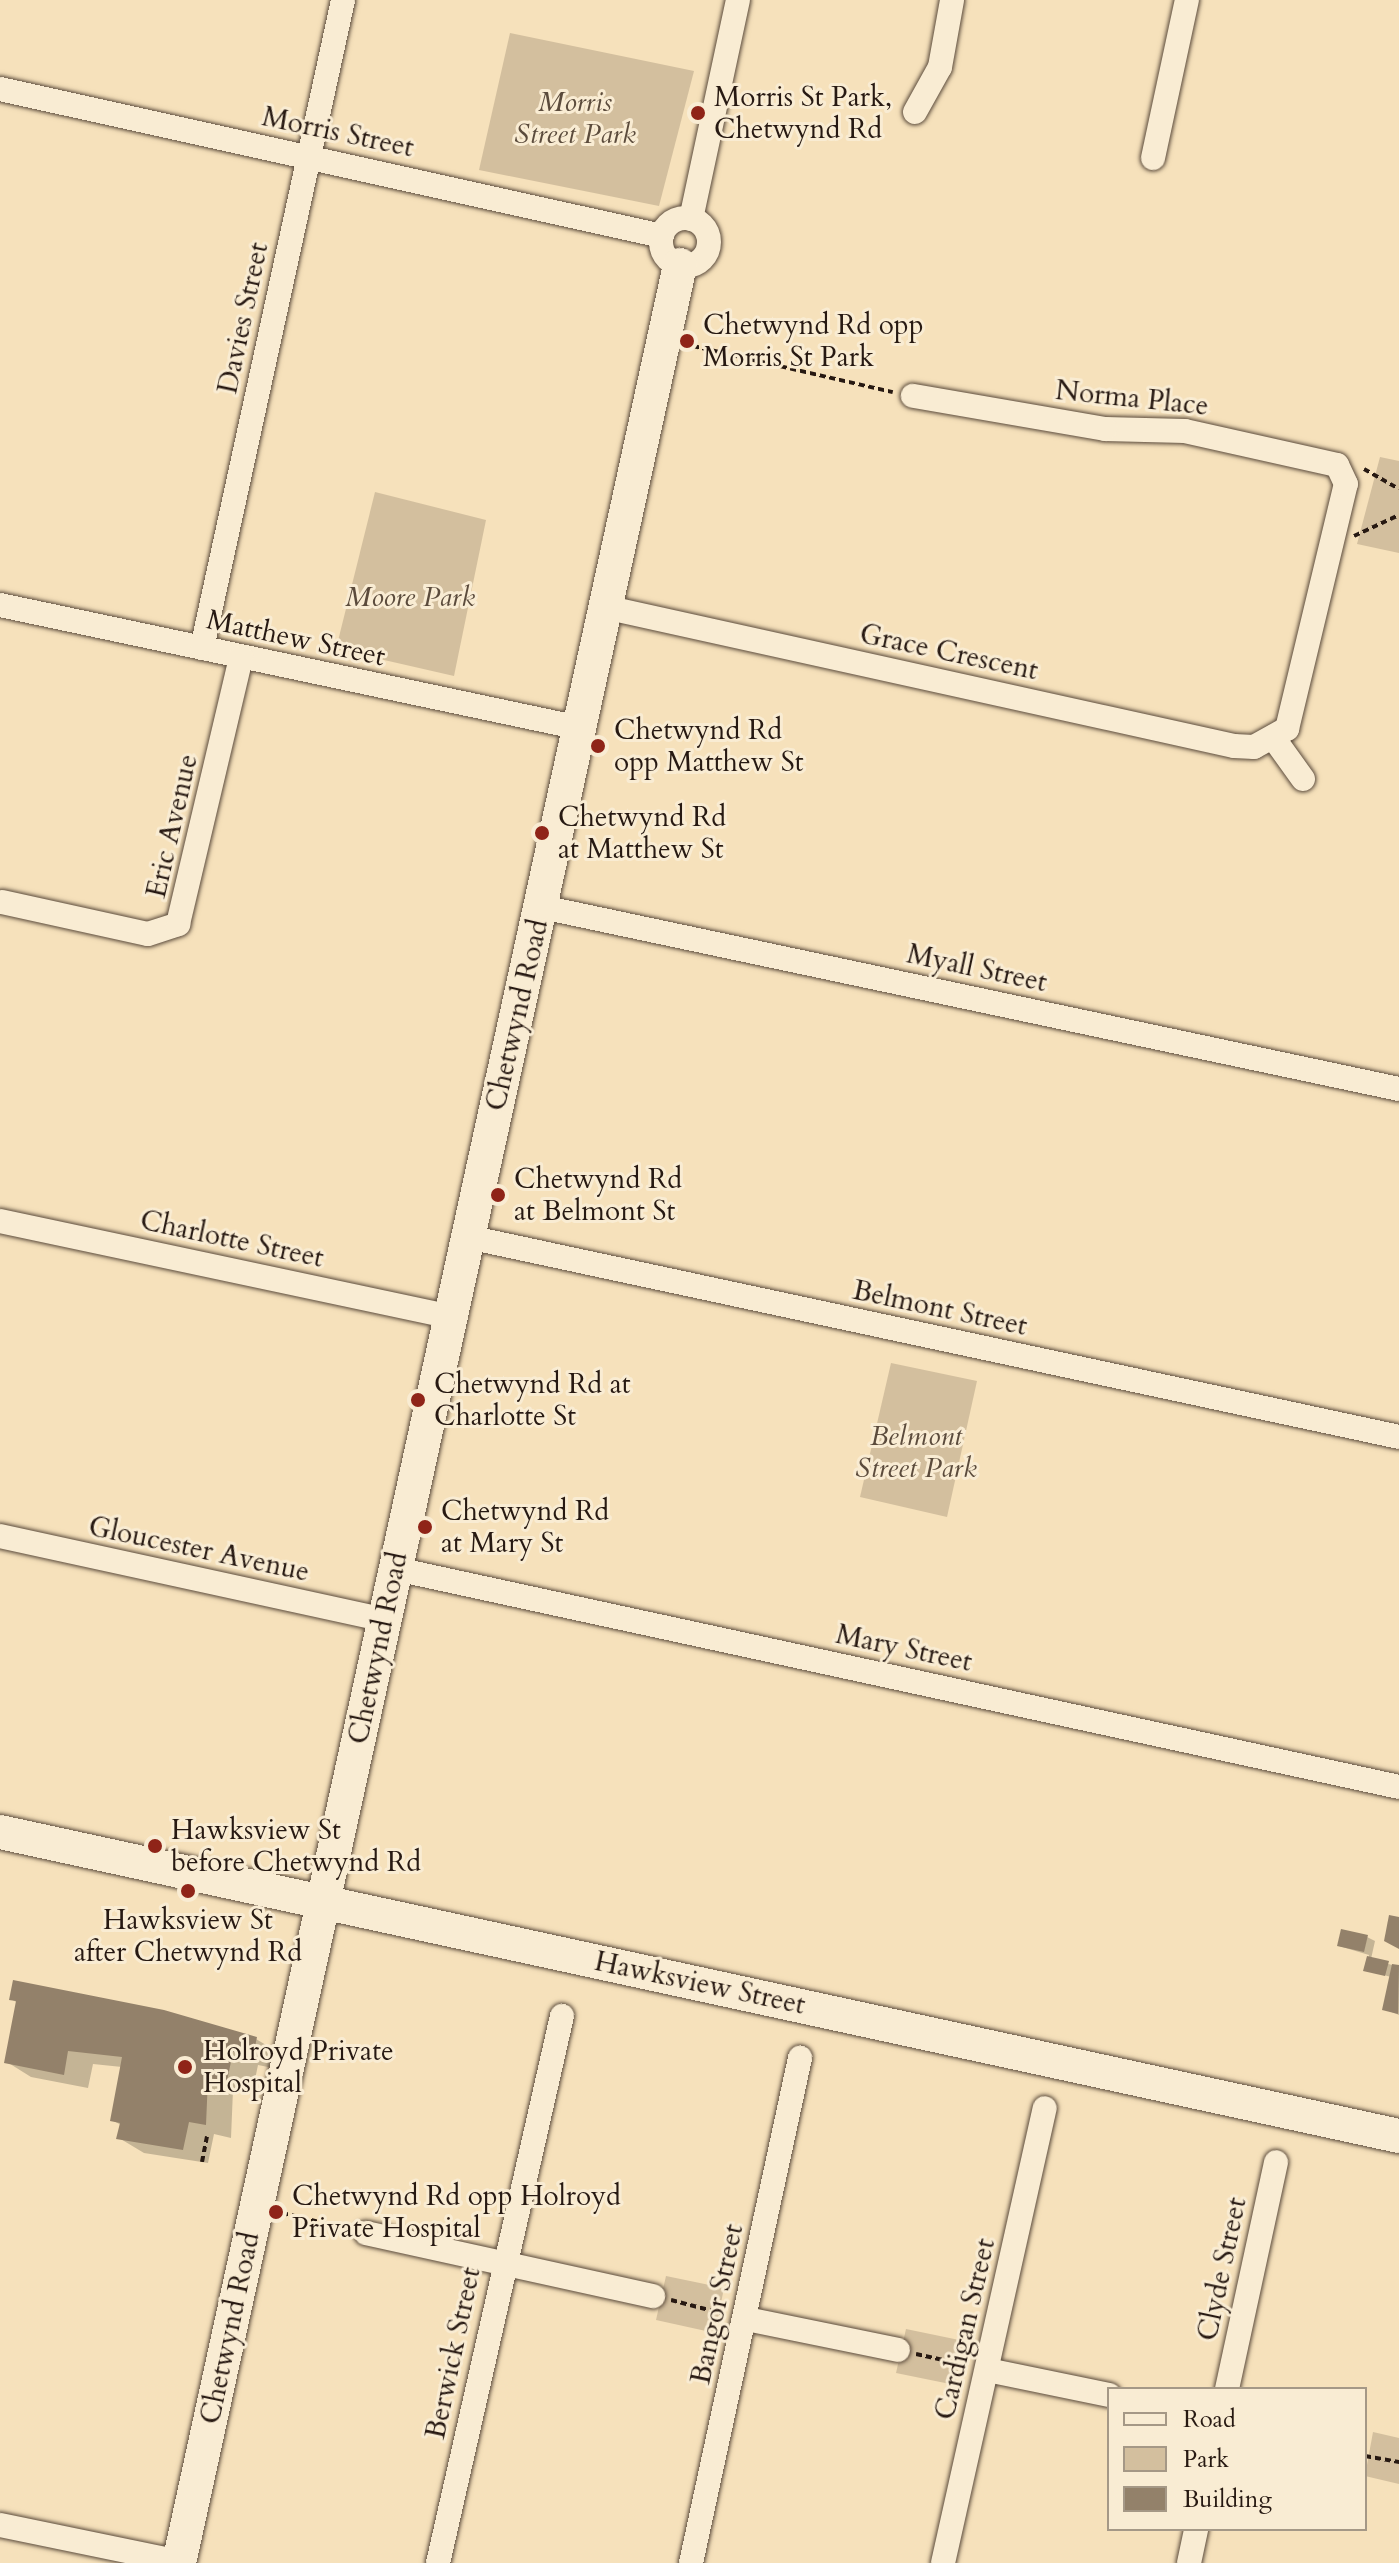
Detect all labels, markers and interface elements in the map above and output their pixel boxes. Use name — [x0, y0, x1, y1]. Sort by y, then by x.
place label: Morris St Park, Chetwynd Rd — [714, 80, 892, 146]
park label: Morris Street Park — [514, 85, 636, 151]
street label: Morris Street — [259, 100, 417, 164]
marker: Morris St Park, Chetwynd Rd — [689, 104, 707, 122]
street label: Davies Street — [211, 239, 275, 397]
place label: Chetwynd Rd opp Morris St Park — [703, 308, 924, 374]
marker: Chetwynd Rd opp Morris St Park — [678, 332, 696, 350]
street label: Norma Place — [1054, 373, 1210, 423]
park label: Moore Park — [345, 580, 475, 614]
street label: Matthew Street — [204, 603, 388, 673]
street label: Grace Crescent — [857, 617, 1041, 687]
place label: Chetwynd Rd opp Matthew St — [614, 713, 804, 779]
marker: Chetwynd Rd opp Matthew St — [589, 737, 607, 755]
street label: Eric Avenue — [139, 751, 205, 901]
place label: Chetwynd Rd at Matthew St — [558, 800, 726, 866]
marker: Chetwynd Rd at Matthew St — [533, 824, 551, 842]
street label: Chetwynd Road — [479, 916, 555, 1114]
street label: Myall Street — [904, 937, 1050, 999]
place label: Chetwynd Rd at Belmont St — [514, 1162, 682, 1228]
marker: Chetwynd Rd at Belmont St — [489, 1186, 507, 1204]
street label: Charlotte Street — [137, 1203, 327, 1275]
street label: Belmont Street — [850, 1273, 1030, 1343]
place label: Chetwynd Rd at Charlotte St — [434, 1367, 631, 1433]
marker: Chetwynd Rd at Charlotte St — [409, 1391, 427, 1409]
park label: Belmont Street Park — [855, 1419, 977, 1485]
place label: Chetwynd Rd at Mary St — [441, 1494, 609, 1560]
street label: Gloucester Avenue — [86, 1509, 312, 1589]
marker: Chetwynd Rd at Mary St — [416, 1518, 434, 1536]
street label: Chetwynd Road — [341, 1549, 415, 1747]
street label: Mary Street — [833, 1617, 975, 1679]
place label: Hawksview St before Chetwynd Rd — [171, 1813, 421, 1879]
marker: Hawksview St before Chetwynd Rd — [146, 1837, 164, 1855]
marker: Hawksview St after Chetwynd Rd — [179, 1882, 197, 1900]
place label: Hawksview St after Chetwynd Rd — [74, 1903, 302, 1969]
street label: Hawksview Street — [592, 1944, 808, 2022]
place label: Holroyd Private Hospital — [203, 2034, 394, 2100]
marker: Holroyd Private Hospital — [174, 2056, 196, 2078]
place label: Chetwynd Rd opp Holroyd Private Hospital — [292, 2179, 621, 2245]
street label: Clyde Street — [1190, 2194, 1254, 2344]
marker: Chetwynd Rd opp Holroyd Private Hospital — [267, 2203, 285, 2221]
street label: Bangor Street — [684, 2221, 750, 2387]
street label: Chetwynd Road — [193, 2229, 267, 2427]
street label: Cardigan Street — [928, 2235, 1002, 2423]
street label: Berwick Street — [418, 2264, 488, 2442]
legend — [1107, 2387, 1367, 2531]
text: Road — [1183, 2403, 1236, 2436]
text: Park — [1183, 2443, 1229, 2476]
text: Building — [1183, 2483, 1272, 2516]

